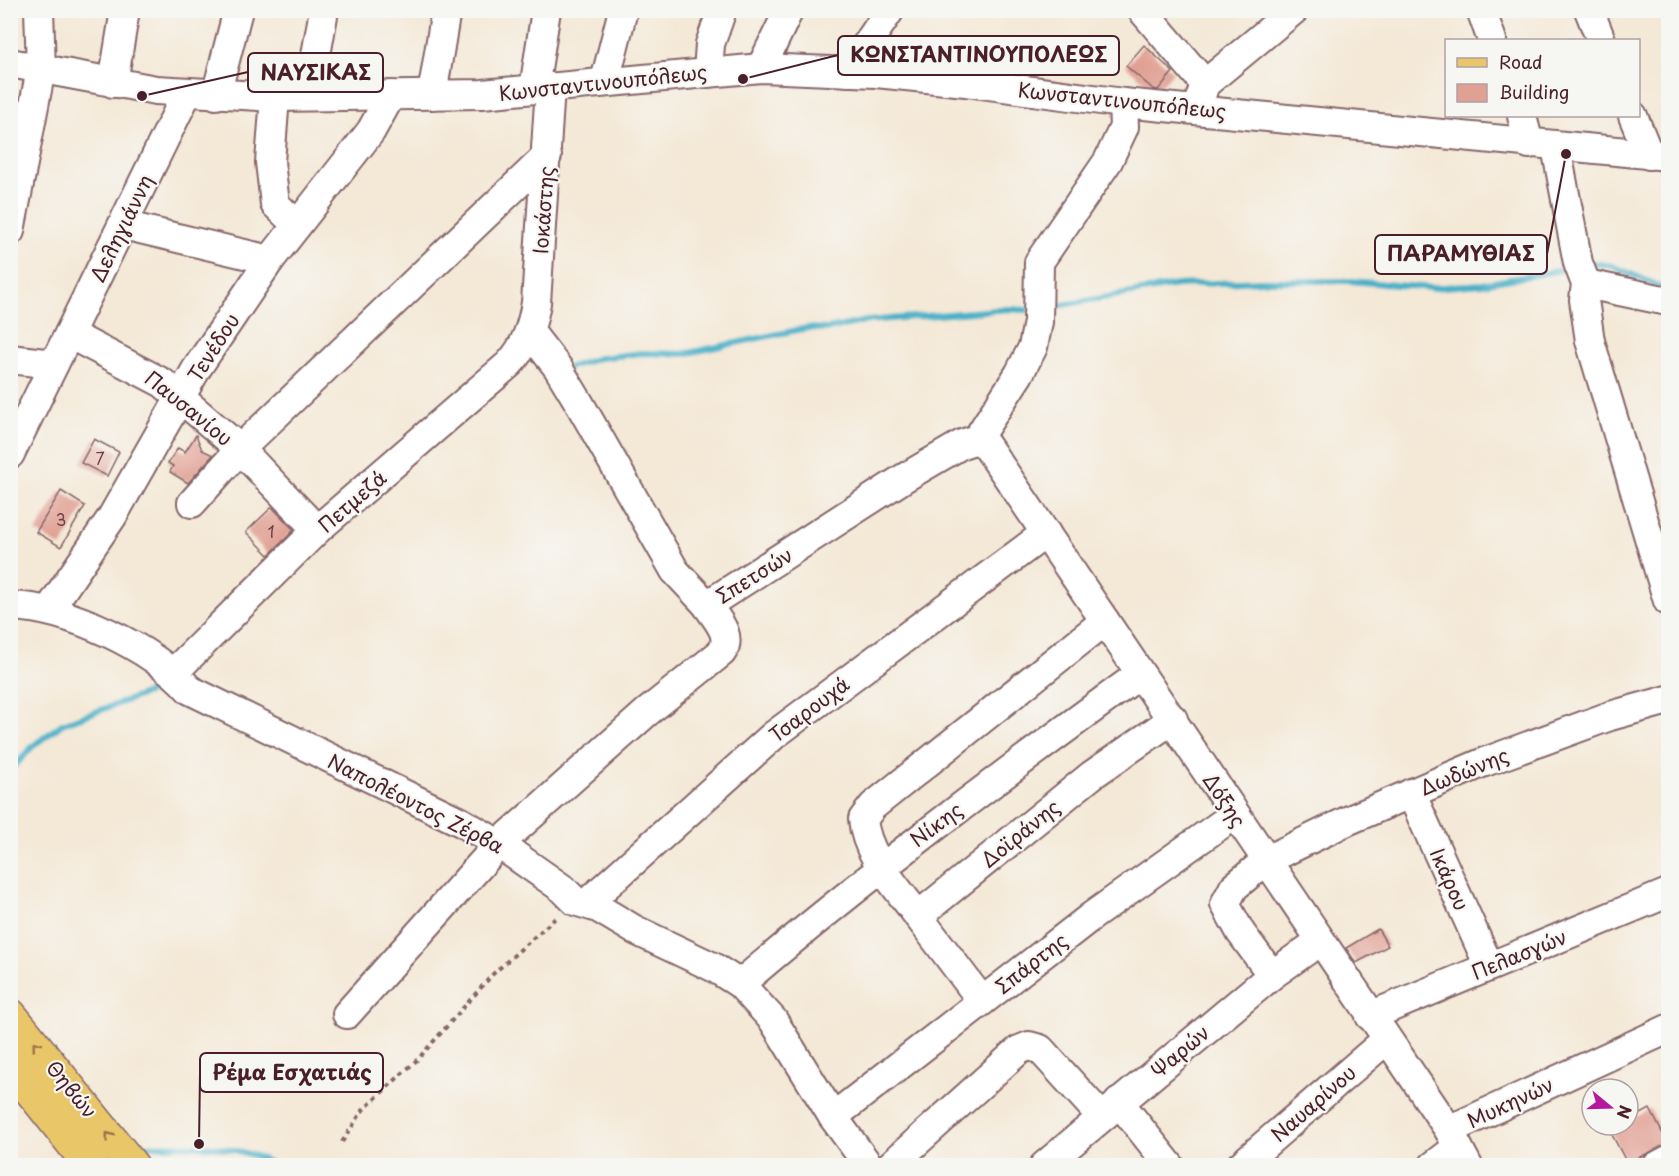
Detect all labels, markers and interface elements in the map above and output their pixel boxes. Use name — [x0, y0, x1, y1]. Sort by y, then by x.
callout: ΚΩΝΣΤΑΝΤΙΝΟΥΠΟΛΕΩΣ — [838, 36, 1119, 75]
text: ΚΩΝΣΤΑΝΤΙΝΟΥΠΟΛΕΩΣ — [850, 37, 1108, 69]
legend — [1445, 39, 1640, 117]
text: Road — [1499, 48, 1543, 75]
callout: ΝΑΥΣΙΚΑΣ — [248, 53, 383, 92]
text: ΝΑΥΣΙΚΑΣ — [261, 55, 371, 87]
street label: Κωνσταντινουπόλεως — [497, 56, 709, 108]
street label: Κωνσταντινουπόλεως — [1016, 74, 1228, 126]
text: Building — [1499, 78, 1569, 105]
street label: Ιοκάστης — [525, 165, 561, 255]
street label: Δεληγιάννη — [82, 169, 160, 287]
callout: ΠΑΡΑΜΥΘΙΑΣ — [1375, 235, 1547, 274]
text: ΠΑΡΑΜΥΘΙΑΣ — [1387, 236, 1535, 268]
street label: Τενέδου — [180, 307, 246, 387]
street label: Παυσανίου — [139, 363, 239, 453]
house number: 7 — [95, 446, 105, 470]
street label: Πετμεζά — [311, 463, 393, 539]
house number: 3 — [56, 507, 66, 531]
house number: 1 — [267, 519, 275, 543]
street label: Σπετσών — [710, 540, 798, 610]
street label: Τσαρουχά — [763, 669, 855, 749]
street label: Δωδώνης — [1415, 740, 1513, 802]
street label: Ναπολέοντος Ζέρβα — [323, 746, 509, 860]
street label: Δόξης — [1196, 767, 1254, 833]
street label: Δοϊράνης — [974, 792, 1066, 874]
street label: Νίκης — [903, 794, 969, 854]
street label: Ικάρου — [1423, 843, 1477, 915]
street label: Πελασγών — [1467, 921, 1571, 987]
street label: Σπάρτης — [989, 925, 1073, 1001]
street label: Ψαρών — [1144, 1017, 1216, 1085]
one-way arrow — [33, 1041, 44, 1052]
callout: Ρέμα Εσχατιάς — [200, 1053, 383, 1092]
street label: Θηβών — [39, 1054, 105, 1124]
text: Ρέμα Εσχατιάς — [212, 1055, 372, 1087]
street label: Ναυαρίνου — [1264, 1057, 1362, 1149]
street label: Μυκηνών — [1462, 1069, 1558, 1135]
north arrow — [1580, 1077, 1640, 1137]
text: N — [1612, 1102, 1639, 1122]
one-way arrow — [106, 1132, 117, 1143]

